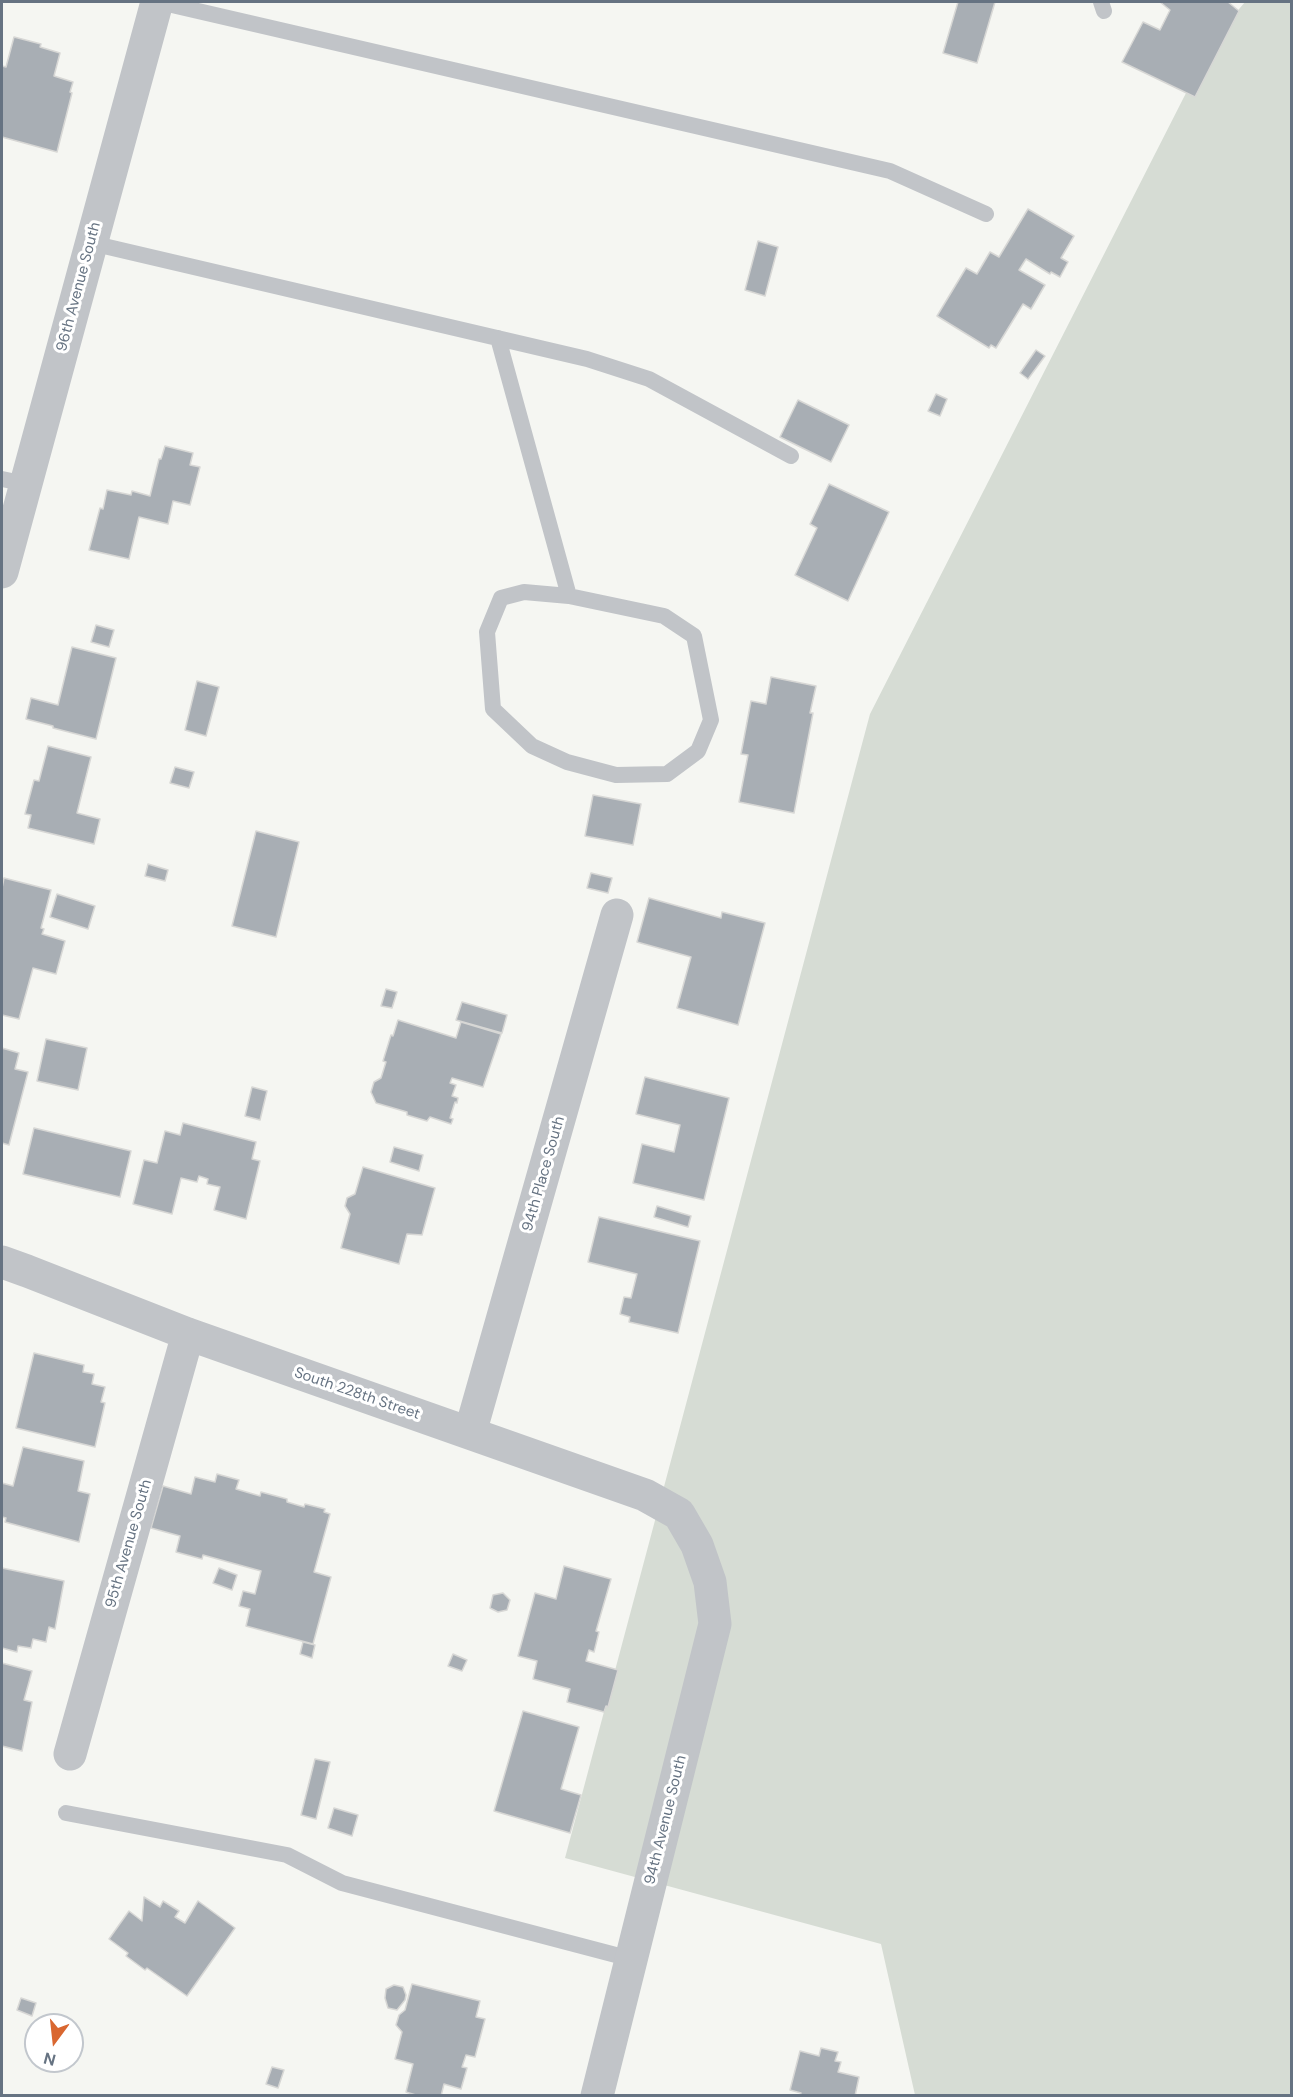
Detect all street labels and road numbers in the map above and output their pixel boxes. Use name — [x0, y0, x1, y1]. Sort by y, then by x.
street label: 96th Avenue South — [53, 220, 105, 354]
street label: 94th Place South — [519, 1114, 569, 1234]
street label: South 228th Street — [292, 1364, 422, 1424]
street label: 95th Avenue South — [102, 1478, 156, 1610]
street label: 94th Avenue South — [641, 1753, 691, 1887]

